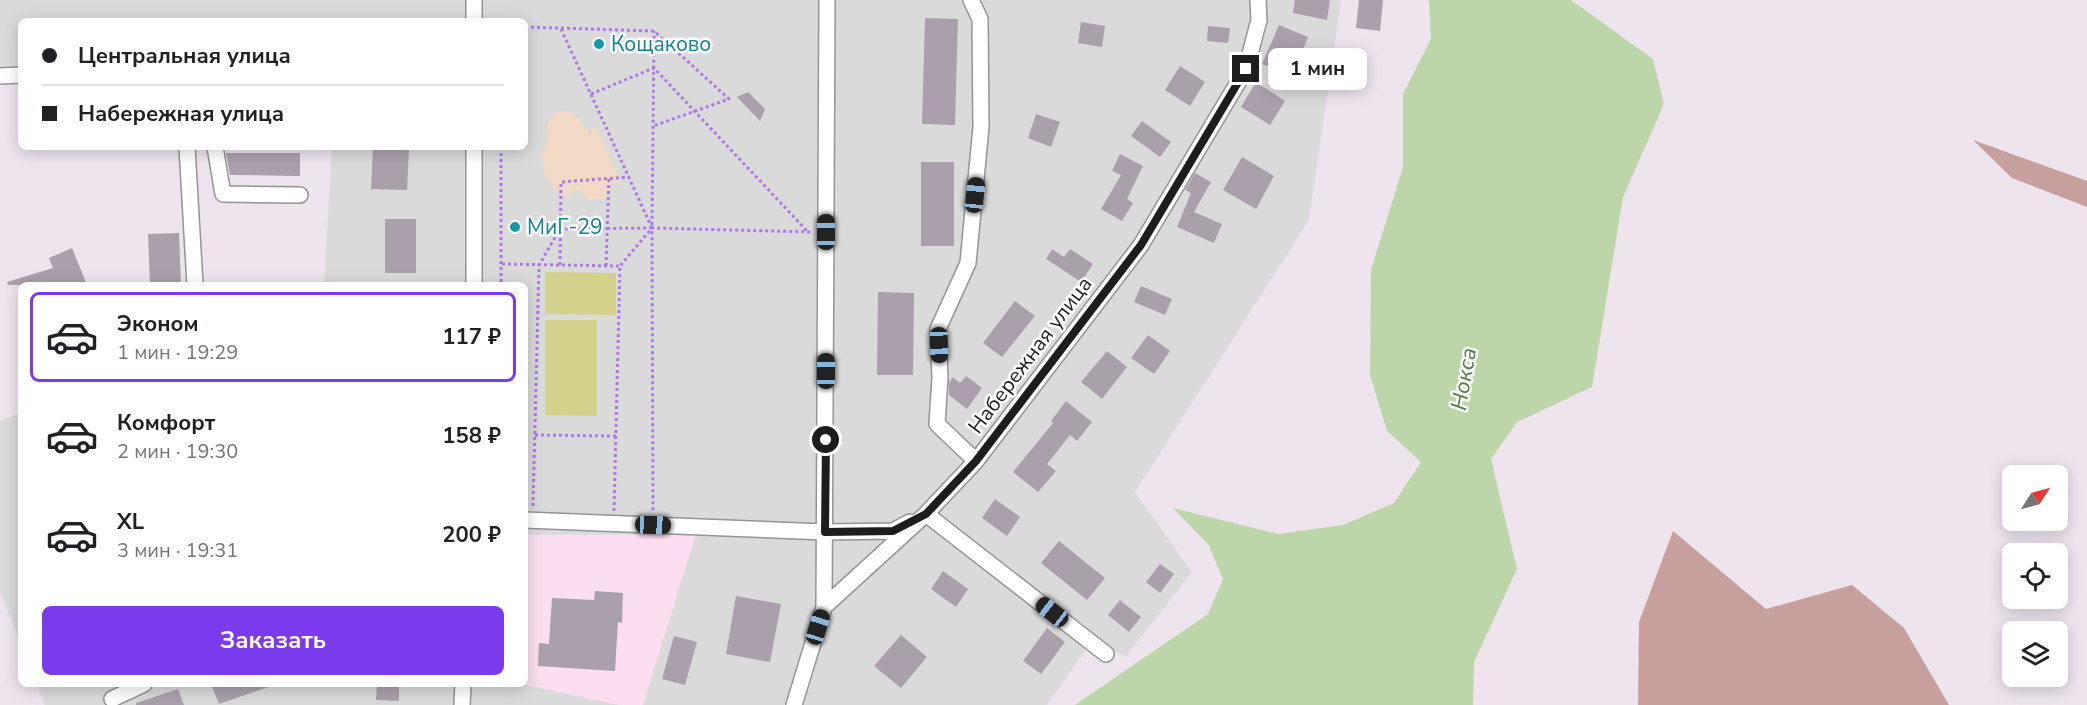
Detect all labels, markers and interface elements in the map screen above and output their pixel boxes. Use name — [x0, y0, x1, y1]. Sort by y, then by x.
place label: Кощаково — [611, 30, 711, 58]
marker: Кощаково — [592, 37, 606, 51]
text: Центральная улица — [78, 41, 291, 71]
callout: 1 мин — [1267, 48, 1366, 90]
route end — [1232, 55, 1259, 82]
text: 1 мин — [1290, 55, 1345, 82]
text: Набережная улица — [78, 99, 284, 129]
car — [964, 176, 986, 214]
place label: МиГ-29 — [527, 213, 603, 241]
car — [817, 214, 835, 250]
marker: МиГ-29 — [508, 220, 522, 234]
street label: Набережная улица — [962, 271, 1098, 439]
text: Эконом — [117, 309, 199, 339]
icon: car — [45, 310, 99, 364]
text: 117 ₽ — [442, 322, 501, 352]
car — [929, 327, 949, 363]
text: 1 мин · 19:29 — [117, 339, 238, 366]
water label: Нокса — [1444, 345, 1484, 413]
car — [817, 353, 835, 389]
text: Комфорт — [117, 408, 215, 438]
icon: car — [45, 409, 99, 463]
text: 158 ₽ — [442, 421, 501, 451]
route start — [812, 426, 839, 453]
text: 2 мин · 19:30 — [117, 438, 238, 465]
north arrow — [2002, 465, 2068, 531]
map controls — [2002, 465, 2068, 687]
text: XL — [117, 507, 144, 537]
icon: car — [45, 508, 99, 562]
car — [635, 515, 671, 535]
text: 200 ₽ — [442, 520, 501, 550]
text: 3 мин · 19:31 — [117, 537, 238, 564]
button: locate — [2002, 543, 2068, 609]
car — [1032, 594, 1072, 630]
button: Заказать — [42, 606, 504, 675]
car — [804, 607, 832, 647]
button: layers — [2002, 621, 2068, 687]

